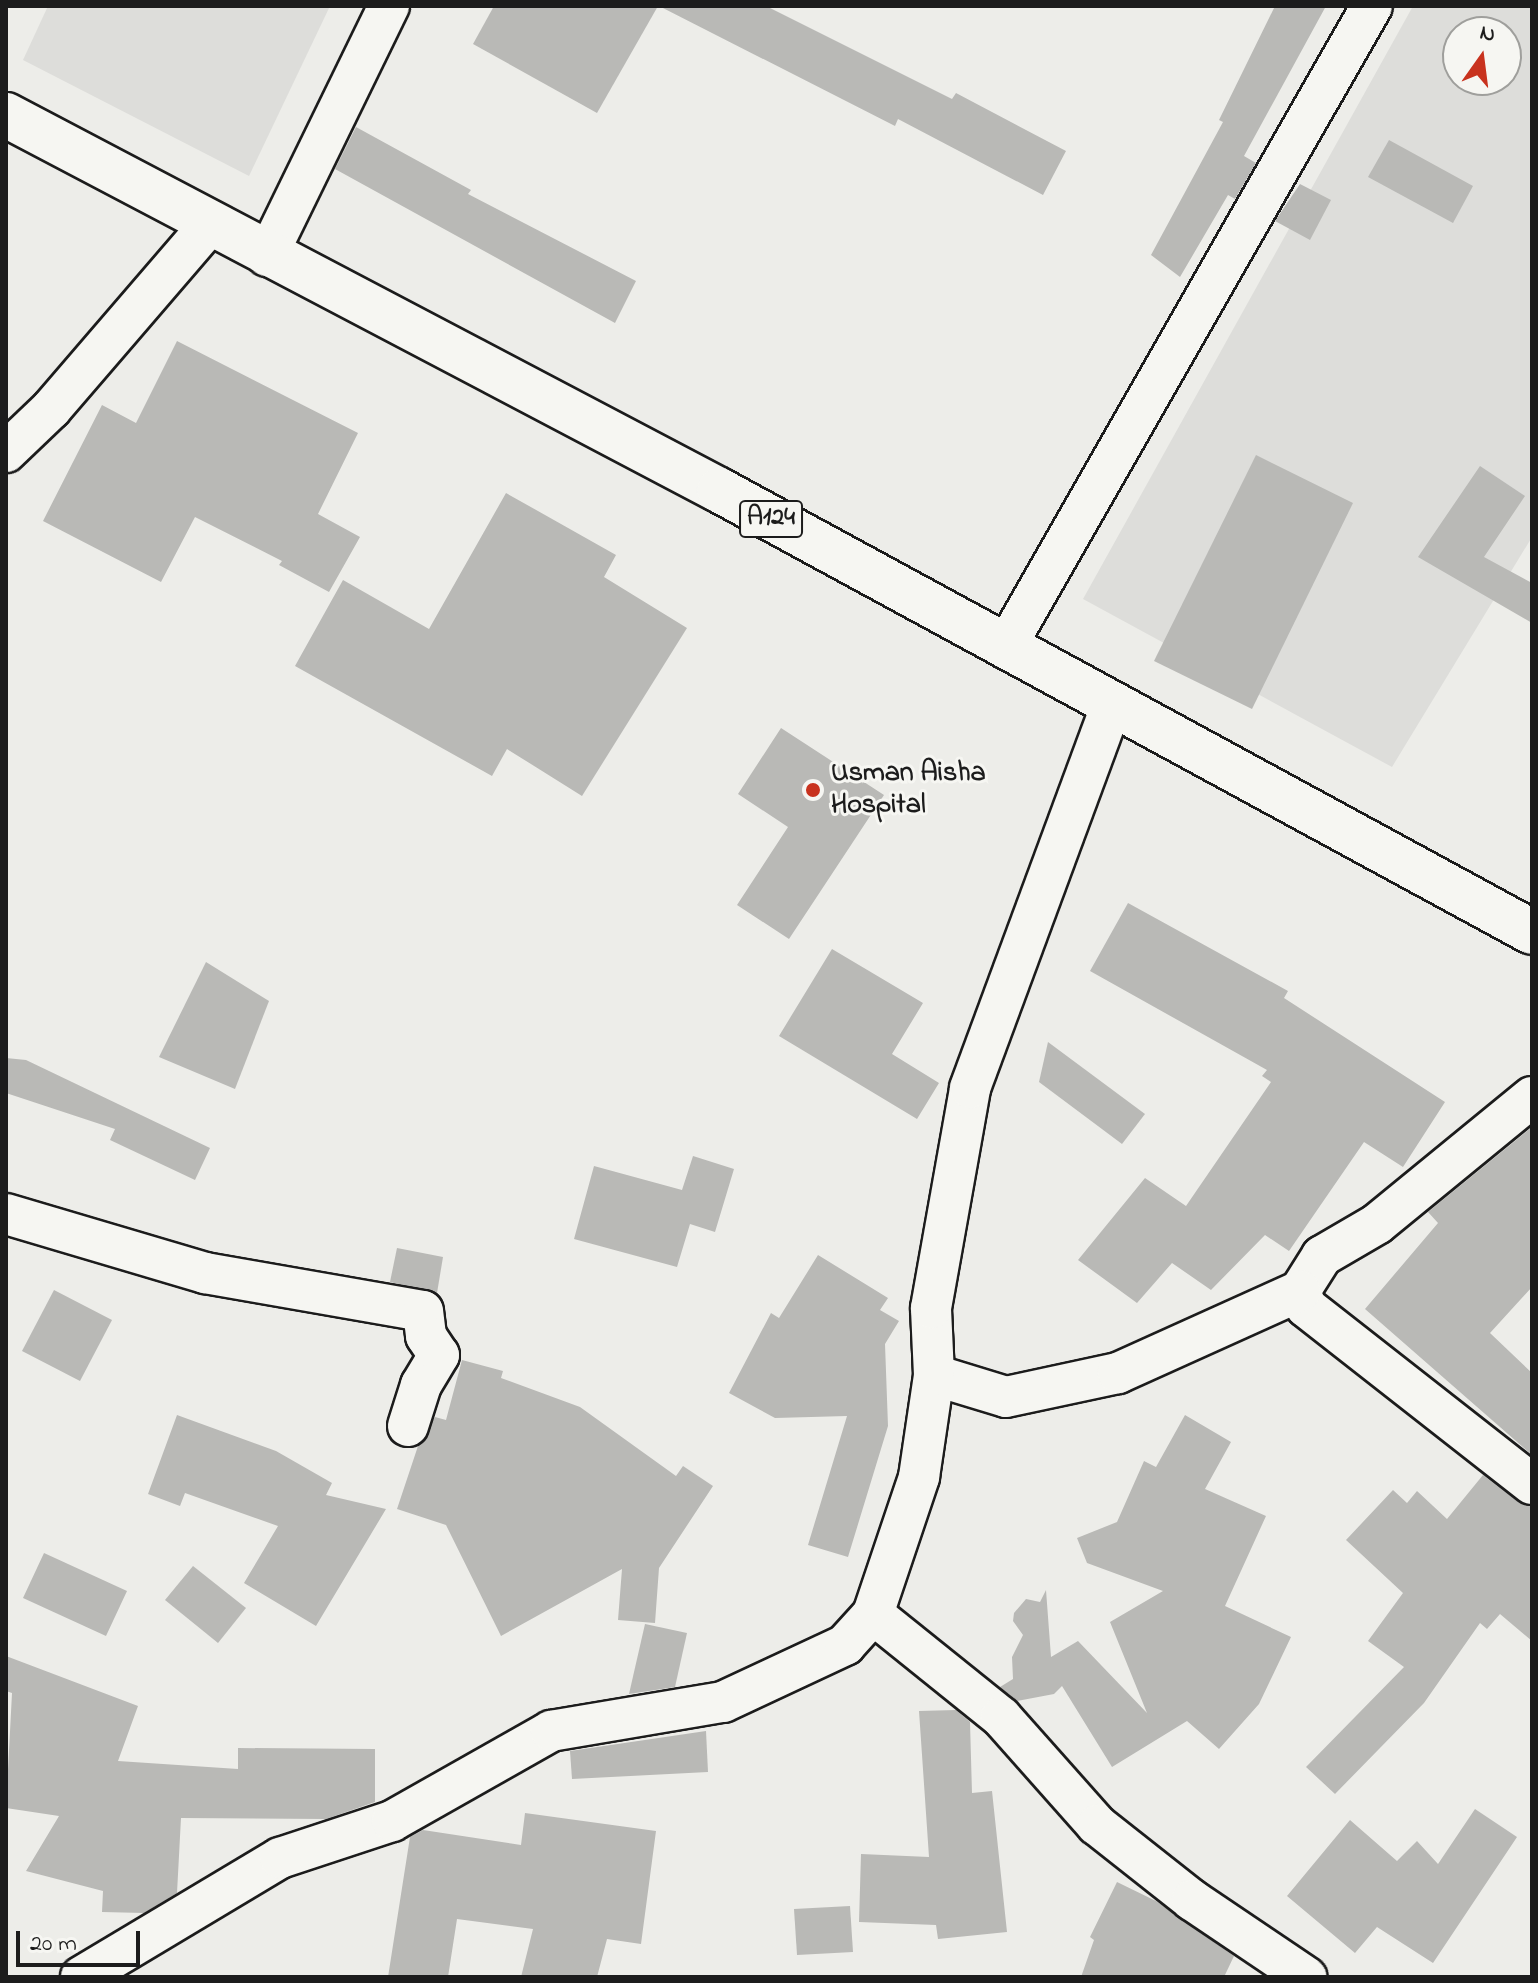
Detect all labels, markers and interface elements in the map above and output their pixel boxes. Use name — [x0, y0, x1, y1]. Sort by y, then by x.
north arrow — [1442, 16, 1522, 96]
text: N — [1476, 17, 1498, 52]
road number: A124 — [739, 497, 803, 541]
place label: Usman Aisha Hospital — [831, 757, 986, 823]
marker: Usman Aisha Hospital — [802, 779, 824, 801]
scale bar — [20, 1915, 144, 1965]
text: 20 m — [30, 1927, 77, 1962]

